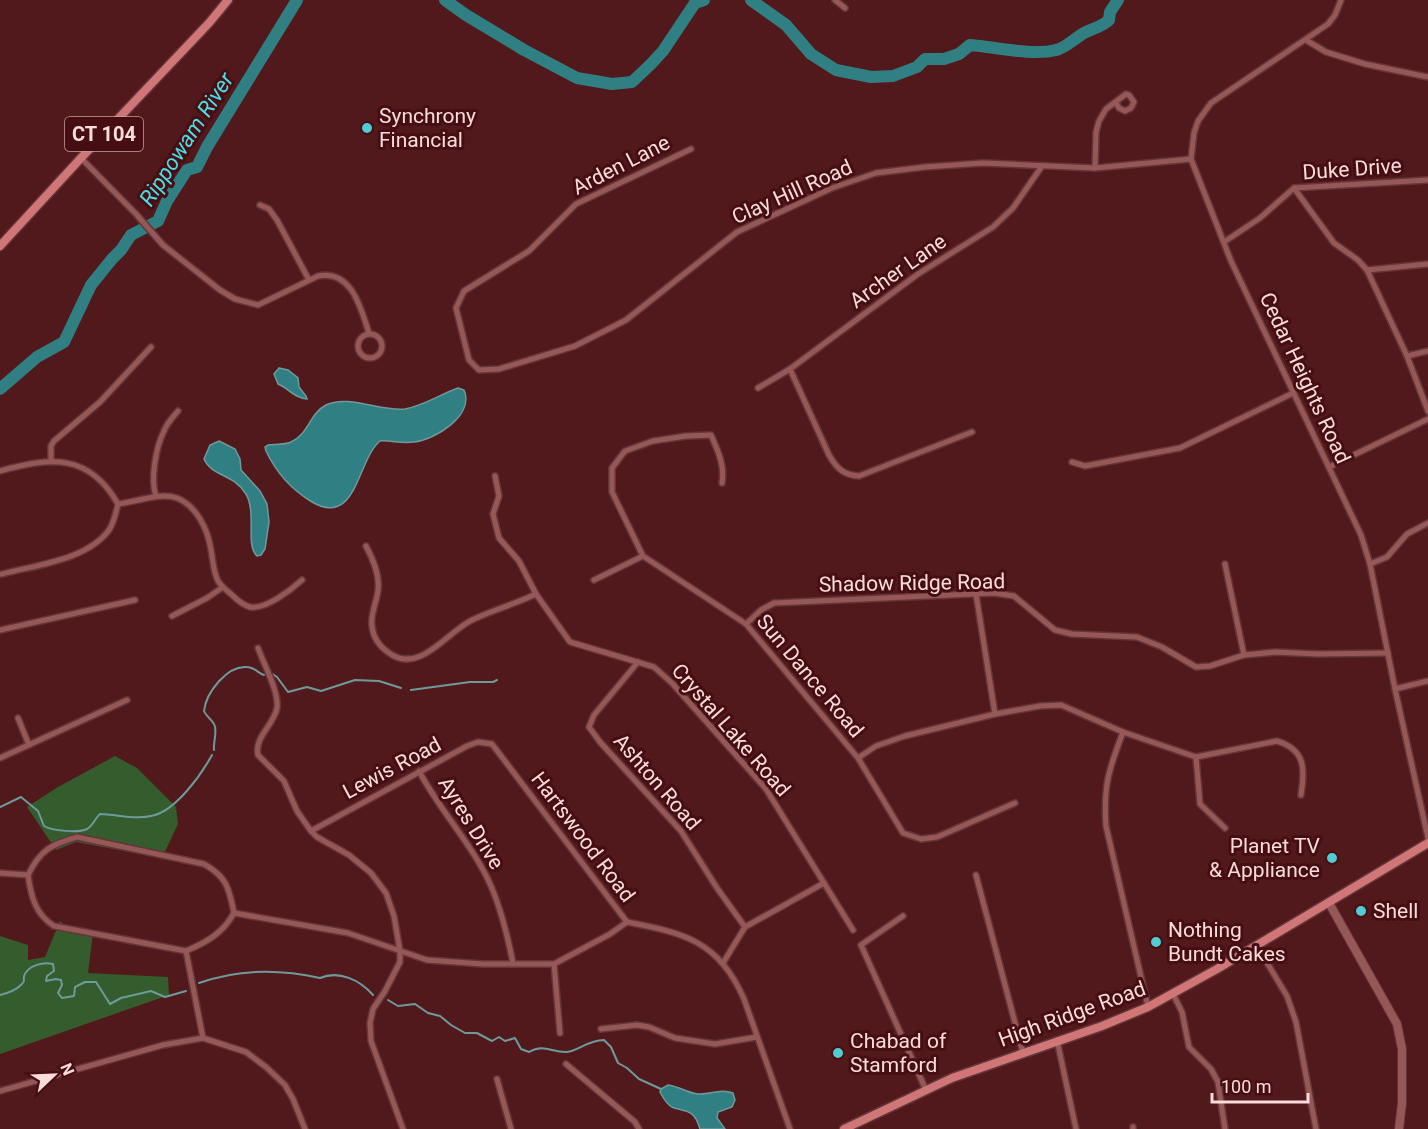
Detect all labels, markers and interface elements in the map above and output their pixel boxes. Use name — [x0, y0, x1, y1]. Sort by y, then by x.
water label: Rippowam River — [134, 68, 239, 210]
place label: Synchrony Financial — [379, 104, 476, 152]
road number: CT 104 — [65, 117, 143, 151]
marker: Synchrony Financial — [360, 121, 374, 135]
street label: Arden Lane — [568, 130, 674, 200]
street label: Duke Drive — [1302, 154, 1402, 184]
street label: Clay Hill Road — [728, 155, 856, 229]
street label: Archer Lane — [845, 229, 951, 313]
street label: Cedar Heights Road — [1255, 289, 1355, 467]
street label: Shadow Ridge Road — [819, 569, 1005, 597]
street label: Sun Dance Road — [752, 610, 868, 742]
street label: Crystal Lake Road — [667, 659, 795, 801]
street label: Ashton Road — [609, 729, 705, 835]
street label: Lewis Road — [339, 732, 445, 804]
street label: Hartswood Road — [526, 767, 640, 907]
street label: Ayres Drive — [433, 772, 509, 874]
place label: Planet TV & Appliance — [1209, 834, 1321, 882]
marker: Planet TV & Appliance — [1325, 851, 1339, 865]
place label: Shell — [1373, 899, 1418, 923]
marker: Shell — [1354, 904, 1368, 918]
place label: Nothing Bundt Cakes — [1168, 918, 1286, 966]
marker: Nothing Bundt Cakes — [1149, 935, 1163, 949]
street label: High Ridge Road — [995, 976, 1149, 1052]
place label: Chabad of Stamford — [850, 1029, 947, 1077]
north arrow — [24, 1045, 84, 1105]
marker: Chabad of Stamford — [831, 1046, 845, 1060]
text: N — [56, 1060, 78, 1078]
scale bar — [1212, 1066, 1308, 1104]
text: 100 m — [1221, 1076, 1272, 1097]

